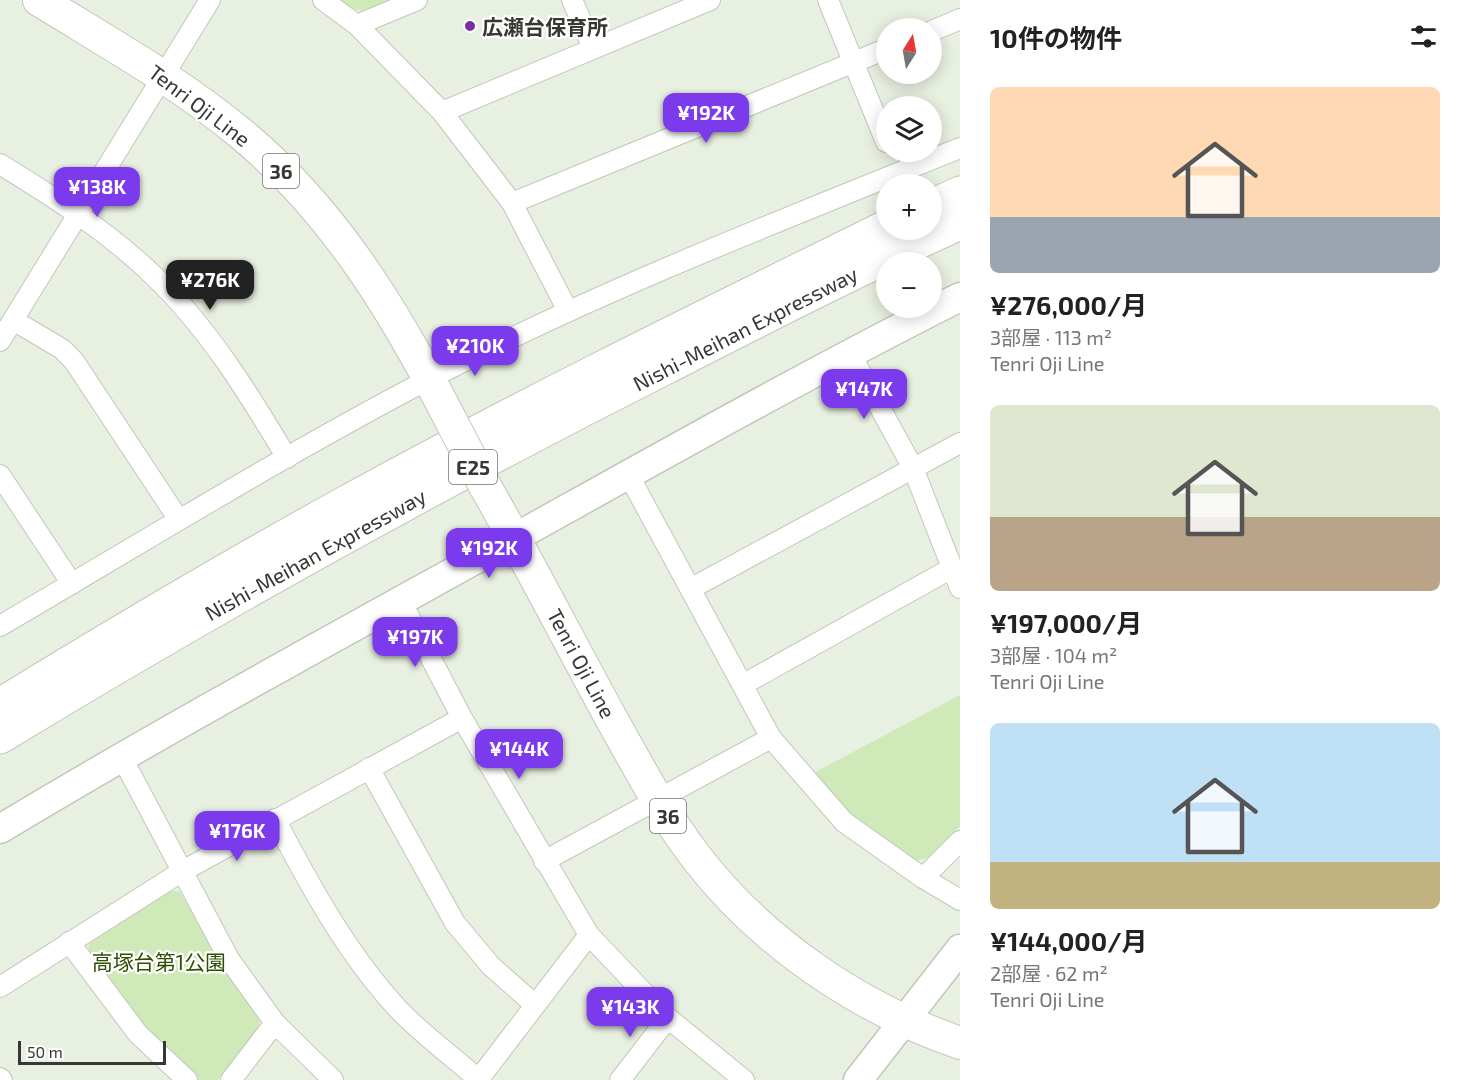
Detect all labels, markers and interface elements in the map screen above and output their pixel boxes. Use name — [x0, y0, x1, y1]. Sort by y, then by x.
place label: 広瀬台保育所 — [482, 14, 608, 39]
north arrow — [876, 18, 942, 84]
map controls — [876, 18, 942, 318]
marker: 広瀬台保育所 — [463, 19, 477, 33]
icon: filters — [1407, 20, 1440, 53]
text: 10件の物件 — [990, 22, 1122, 53]
street label: Tenri Oji Line — [144, 59, 256, 152]
pin: ¥192K — [664, 93, 748, 144]
button: layers — [876, 96, 942, 162]
text: ¥192K — [677, 100, 735, 124]
icon: home — [1161, 126, 1269, 234]
road number: 36 — [263, 154, 299, 188]
pin: ¥138K — [55, 167, 139, 218]
text: ¥138K — [68, 174, 126, 198]
button: + — [876, 174, 942, 240]
button: − — [876, 252, 942, 318]
pin: ¥276K — [168, 260, 252, 311]
street label: Nishi-Meihan Expressway — [629, 260, 861, 396]
text: ¥276K — [180, 267, 240, 291]
text: ¥276,000/月 — [990, 289, 1147, 320]
text: 3部屋 · 113 m² — [990, 325, 1112, 349]
pin: ¥210K — [433, 326, 517, 377]
text: ¥210K — [446, 333, 504, 357]
text: Tenri Oji Line — [990, 351, 1105, 375]
pin: ¥147K — [822, 369, 906, 420]
text: ¥147K — [835, 376, 893, 400]
icon: home — [1161, 444, 1269, 552]
road number: E25 — [449, 450, 497, 484]
street label: Nishi-Meihan Expressway — [200, 483, 430, 625]
pin: ¥192K — [447, 528, 531, 579]
text: ¥192K — [460, 535, 518, 559]
street label: Tenri Oji Line — [542, 604, 621, 722]
text: ¥197,000/月 — [990, 607, 1142, 638]
pin: ¥197K — [373, 617, 457, 668]
text: ¥197K — [387, 624, 443, 648]
text: 3部屋 · 104 m² — [990, 643, 1117, 667]
text: Tenri Oji Line — [990, 669, 1105, 693]
pin: ¥144K — [477, 729, 561, 780]
text: ¥144K — [489, 736, 549, 760]
icon: home — [1161, 762, 1269, 870]
road number: 36 — [650, 799, 686, 833]
pin: ¥176K — [195, 811, 279, 862]
text: ¥176K — [209, 818, 265, 842]
text: ¥144,000/月 — [990, 925, 1148, 956]
park label: 高塚台第1公園 — [92, 949, 226, 974]
text: 2部屋 · 62 m² — [990, 961, 1108, 985]
pin: ¥143K — [588, 987, 672, 1038]
text: Tenri Oji Line — [990, 987, 1105, 1011]
text: ¥143K — [601, 994, 659, 1018]
scale bar — [18, 1038, 166, 1066]
text: 50 m — [27, 1042, 63, 1061]

